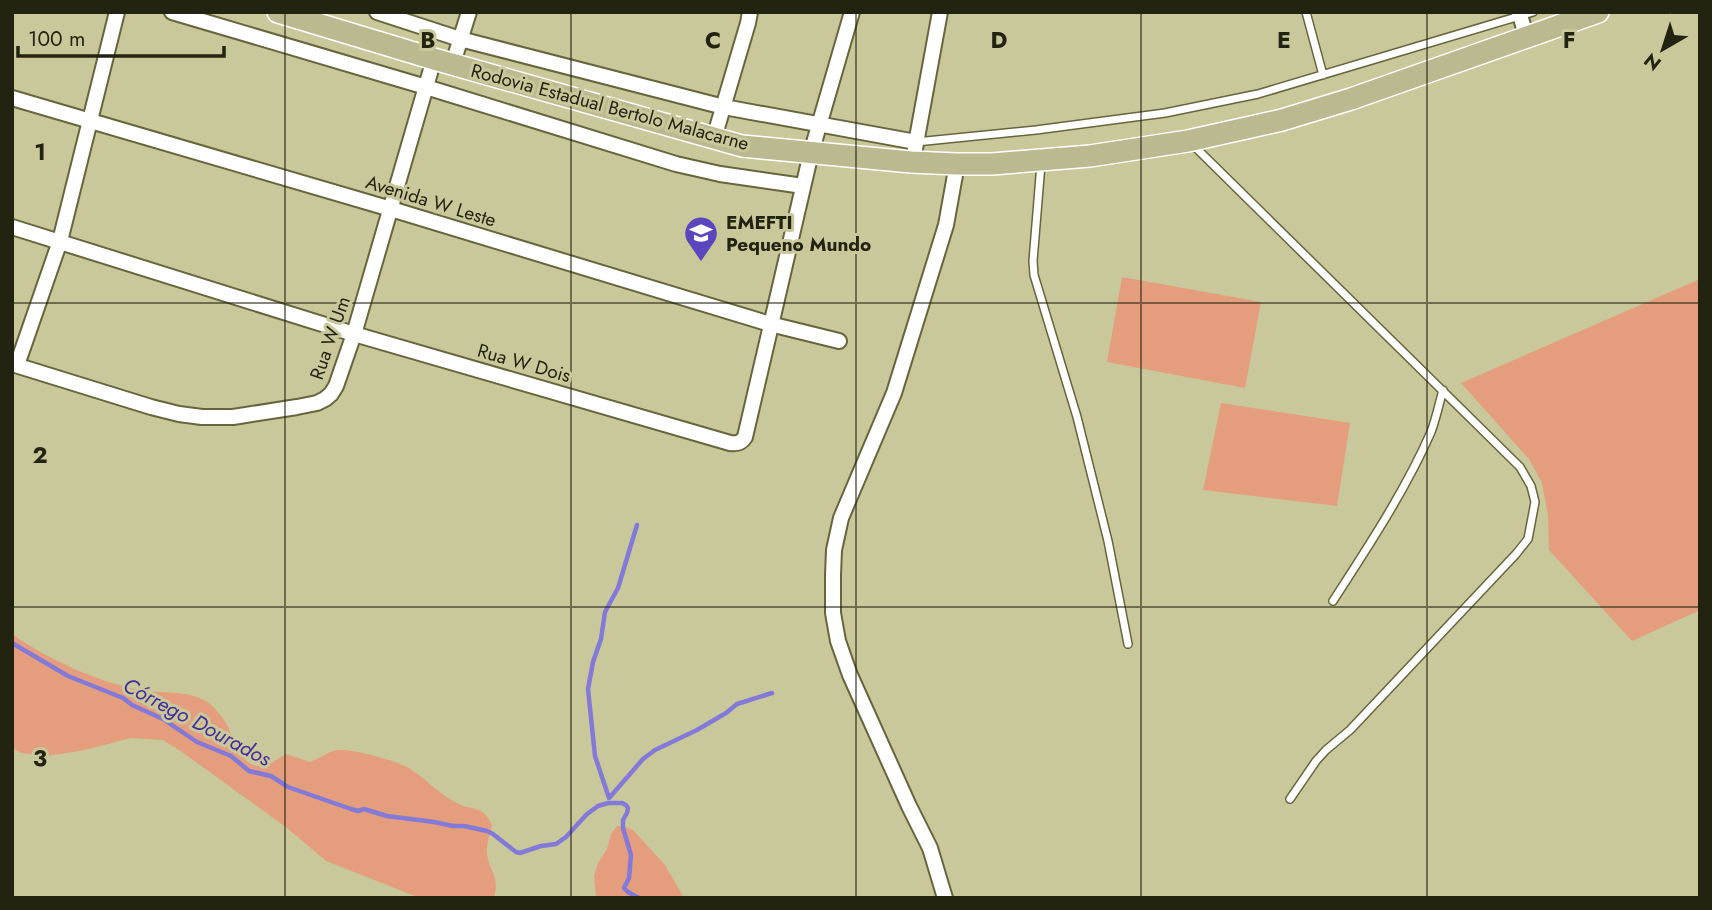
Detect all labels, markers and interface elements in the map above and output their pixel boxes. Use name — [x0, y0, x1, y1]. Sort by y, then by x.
scale bar — [18, 14, 224, 58]
north arrow — [1628, 14, 1698, 84]
text: B — [420, 23, 436, 57]
text: C — [705, 23, 721, 57]
text: D — [991, 23, 1008, 57]
text: E — [1277, 23, 1291, 57]
text: F — [1563, 23, 1575, 57]
text: 100 m — [28, 24, 85, 54]
text: N — [1638, 47, 1667, 77]
street label: Rodovia Estadual Bertolo Malacarne — [468, 57, 752, 157]
text: 1 — [34, 135, 46, 169]
street label: Avenida W Leste — [363, 168, 500, 234]
place label: EMEFTI Pequeno Mundo — [726, 209, 871, 258]
school or university icon: EMEFTI Pequeno Mundo — [682, 214, 720, 263]
street label: Rua W Um — [303, 293, 357, 383]
street label: Rua W Dois — [474, 337, 574, 389]
text: 2 — [32, 438, 48, 472]
water label: Córrego Dourados — [118, 670, 277, 774]
text: 3 — [33, 741, 47, 775]

